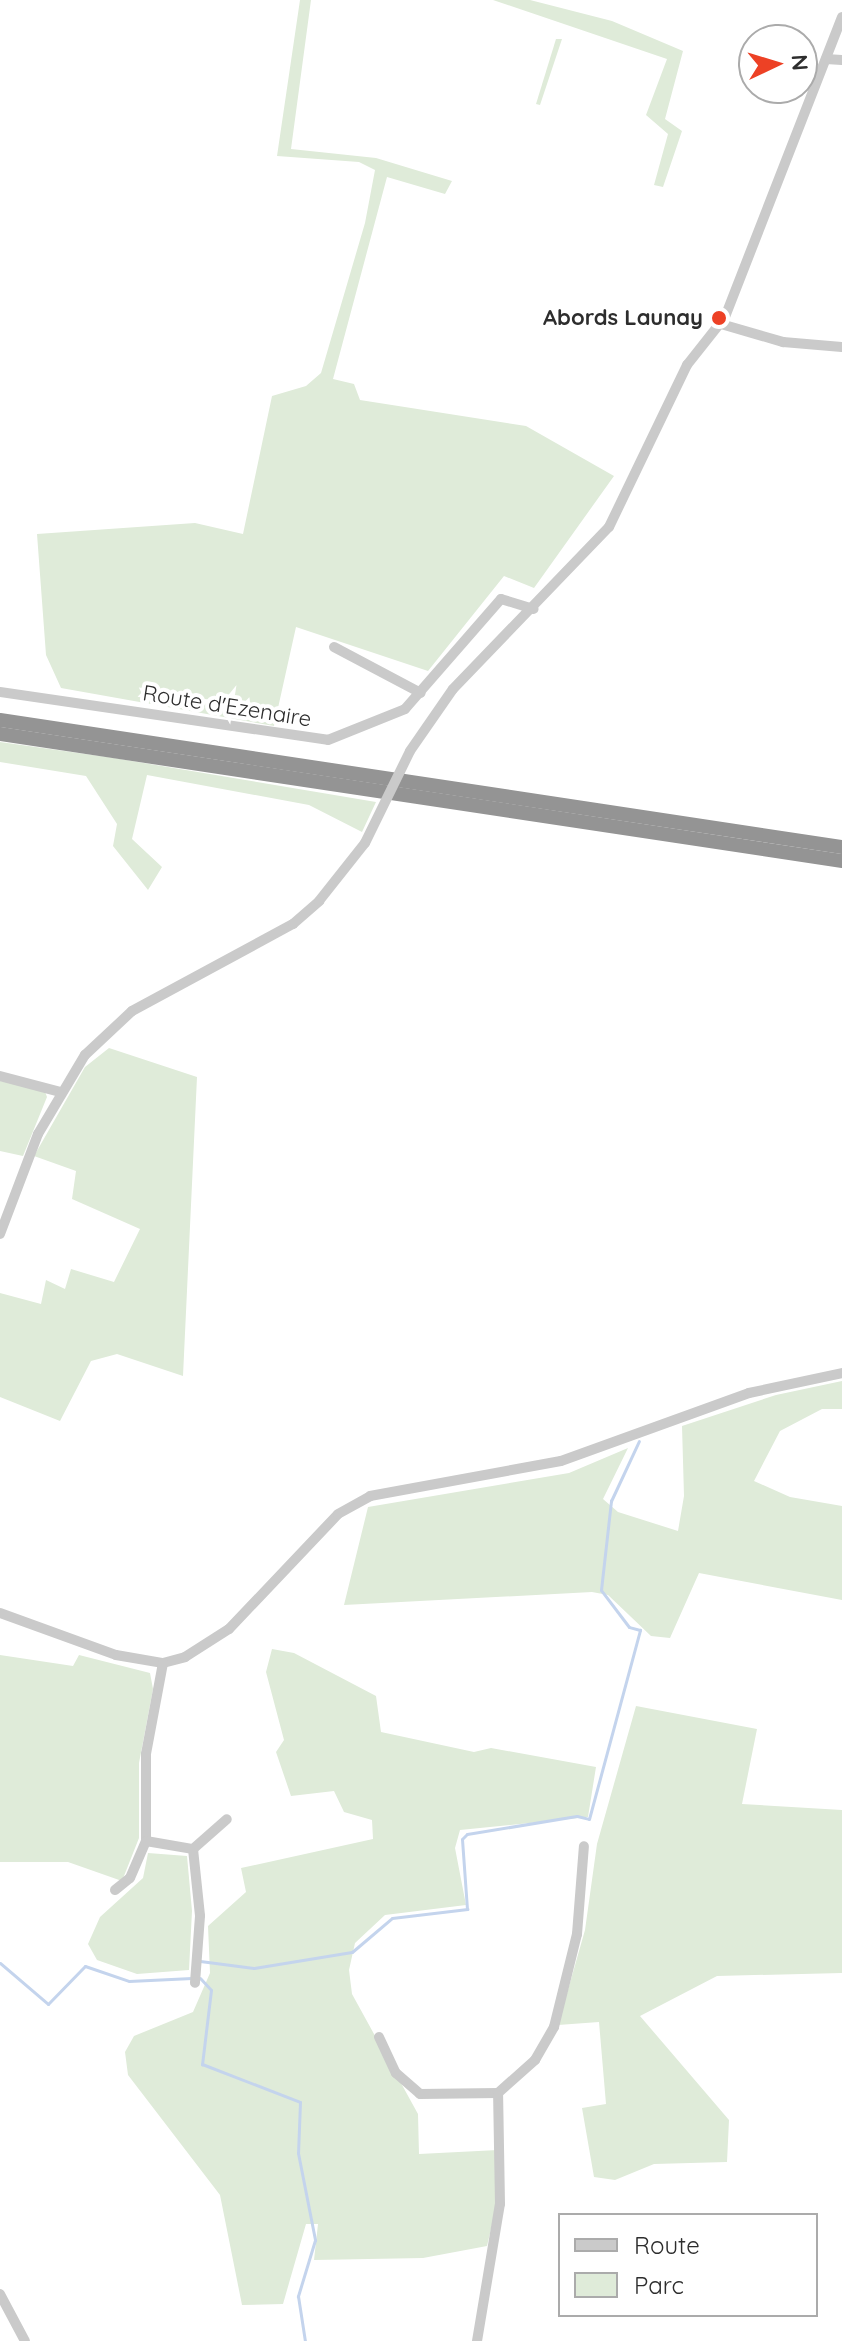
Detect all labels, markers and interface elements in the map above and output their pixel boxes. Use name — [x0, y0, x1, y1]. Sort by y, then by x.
north arrow — [738, 24, 818, 104]
text: N — [785, 53, 814, 72]
place label: Abords Launay — [543, 305, 703, 331]
marker: Abords Launay — [710, 309, 728, 327]
street label: Route d'Ezenaire — [141, 680, 313, 732]
legend — [558, 2213, 818, 2317]
text: Route — [634, 2230, 700, 2260]
text: Parc — [634, 2270, 684, 2300]

